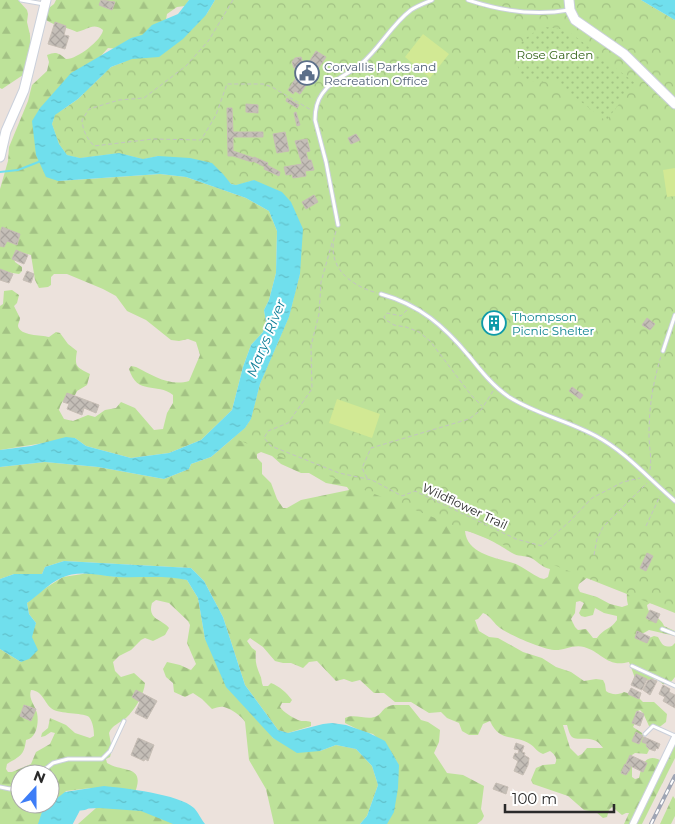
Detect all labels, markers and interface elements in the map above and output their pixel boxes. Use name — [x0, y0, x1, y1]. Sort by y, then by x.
park label: Rose Garden — [517, 47, 593, 62]
place label: Corvallis Parks and Recreation Office — [324, 59, 436, 88]
public building icon: Corvallis Parks and Recreation Office — [294, 60, 320, 86]
water label: Marys River — [242, 296, 290, 379]
place label: Thompson Picnic Shelter — [512, 309, 595, 338]
building icon: Thompson Picnic Shelter — [481, 310, 507, 336]
street label: Wildflower Trail — [420, 480, 510, 532]
north arrow — [10, 764, 60, 814]
text: N — [31, 766, 48, 787]
scale bar — [505, 782, 614, 814]
text: 100 m — [512, 789, 557, 808]

